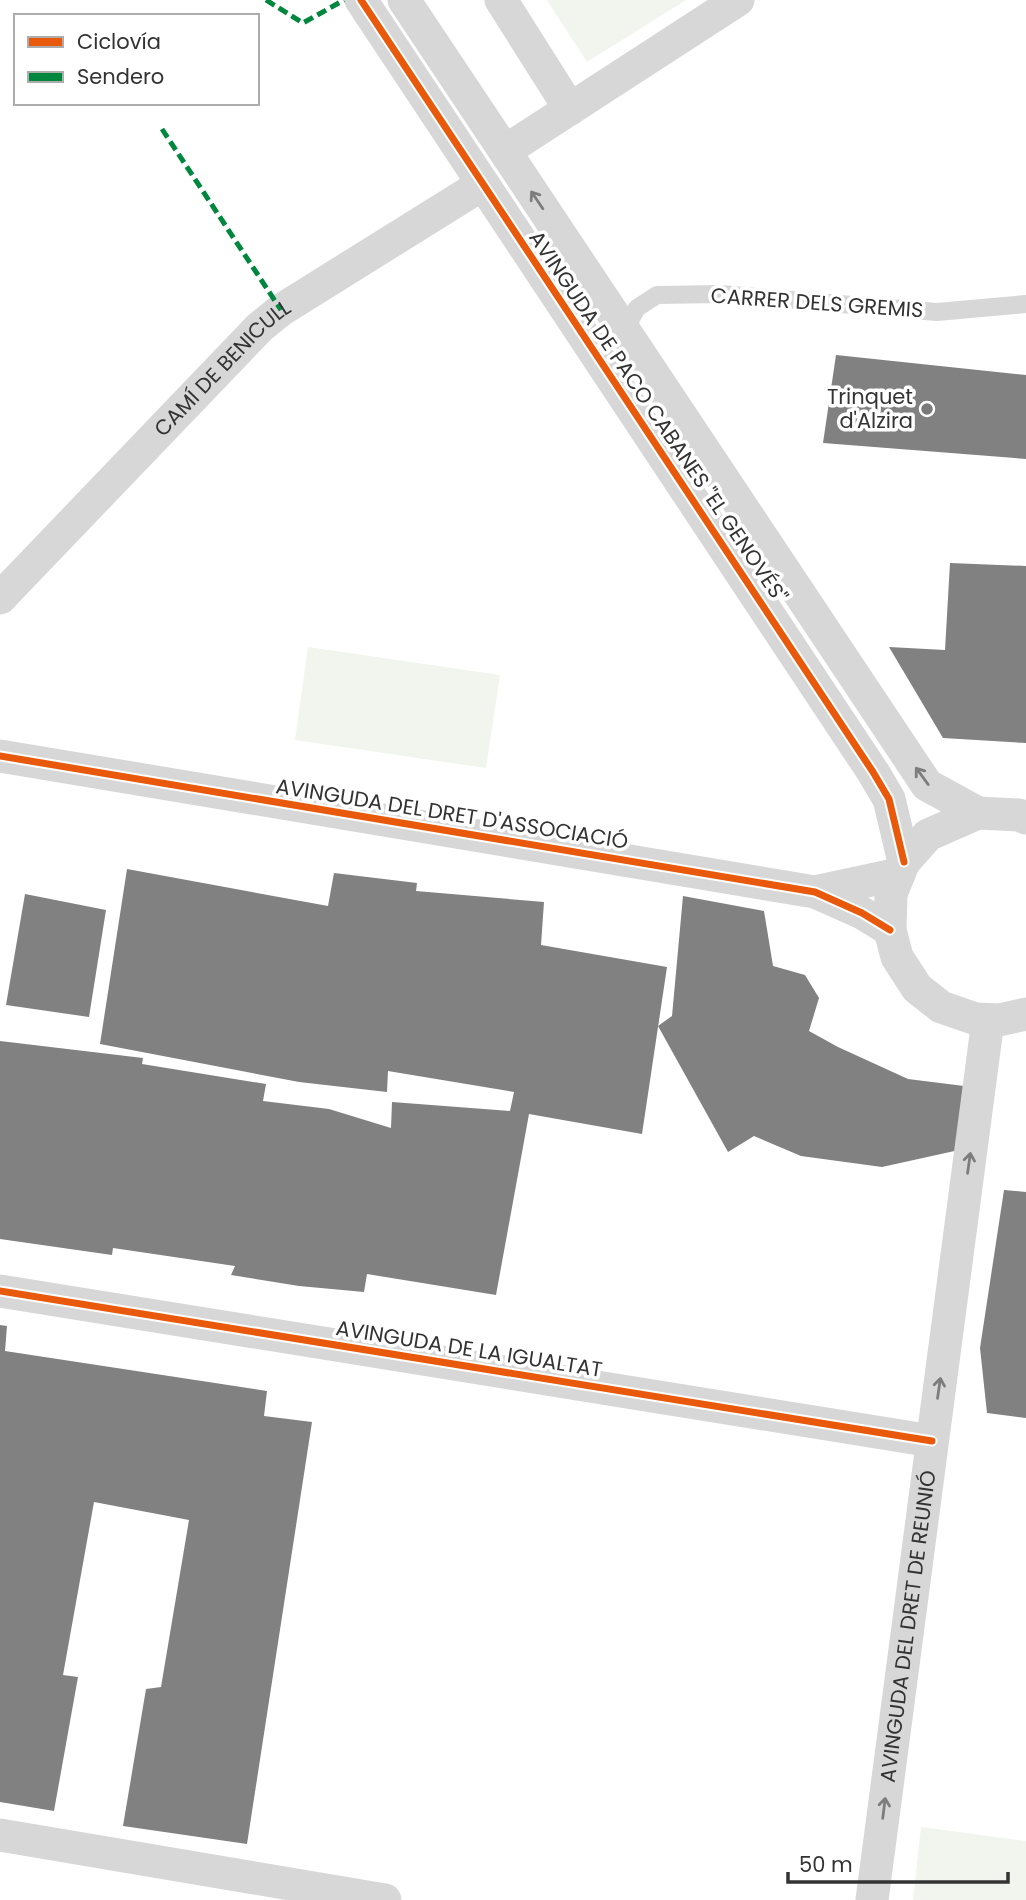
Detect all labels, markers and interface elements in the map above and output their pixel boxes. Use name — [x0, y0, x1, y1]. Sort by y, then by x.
legend — [14, 14, 259, 105]
text: Ciclovía — [77, 27, 161, 56]
text: Sendero — [77, 62, 164, 91]
one-way arrow — [530, 190, 544, 210]
street label: AVINGUDA DE PACO CABANES "EL GENOVÉS" — [522, 225, 794, 609]
street label: CARRER DELS GREMIS — [710, 281, 924, 324]
street label: CAMÍ DE BENICULL — [147, 293, 296, 443]
place label: Trinquet d'Alzira — [827, 382, 913, 435]
marker: Trinquet d'Alzira — [919, 401, 935, 417]
one-way arrow — [914, 767, 929, 786]
street label: AVINGUDA DEL DRET D'ASSOCIACIÓ — [274, 771, 630, 856]
one-way arrow — [963, 1152, 976, 1174]
street label: AVINGUDA DE LA IGUALTAT — [334, 1313, 604, 1384]
one-way arrow — [933, 1377, 946, 1400]
street label: AVINGUDA DEL DRET DE REUNIÓ — [873, 1468, 943, 1784]
one-way arrow — [878, 1797, 891, 1820]
scale bar — [788, 1840, 1009, 1884]
text: 50 m — [799, 1850, 853, 1879]

